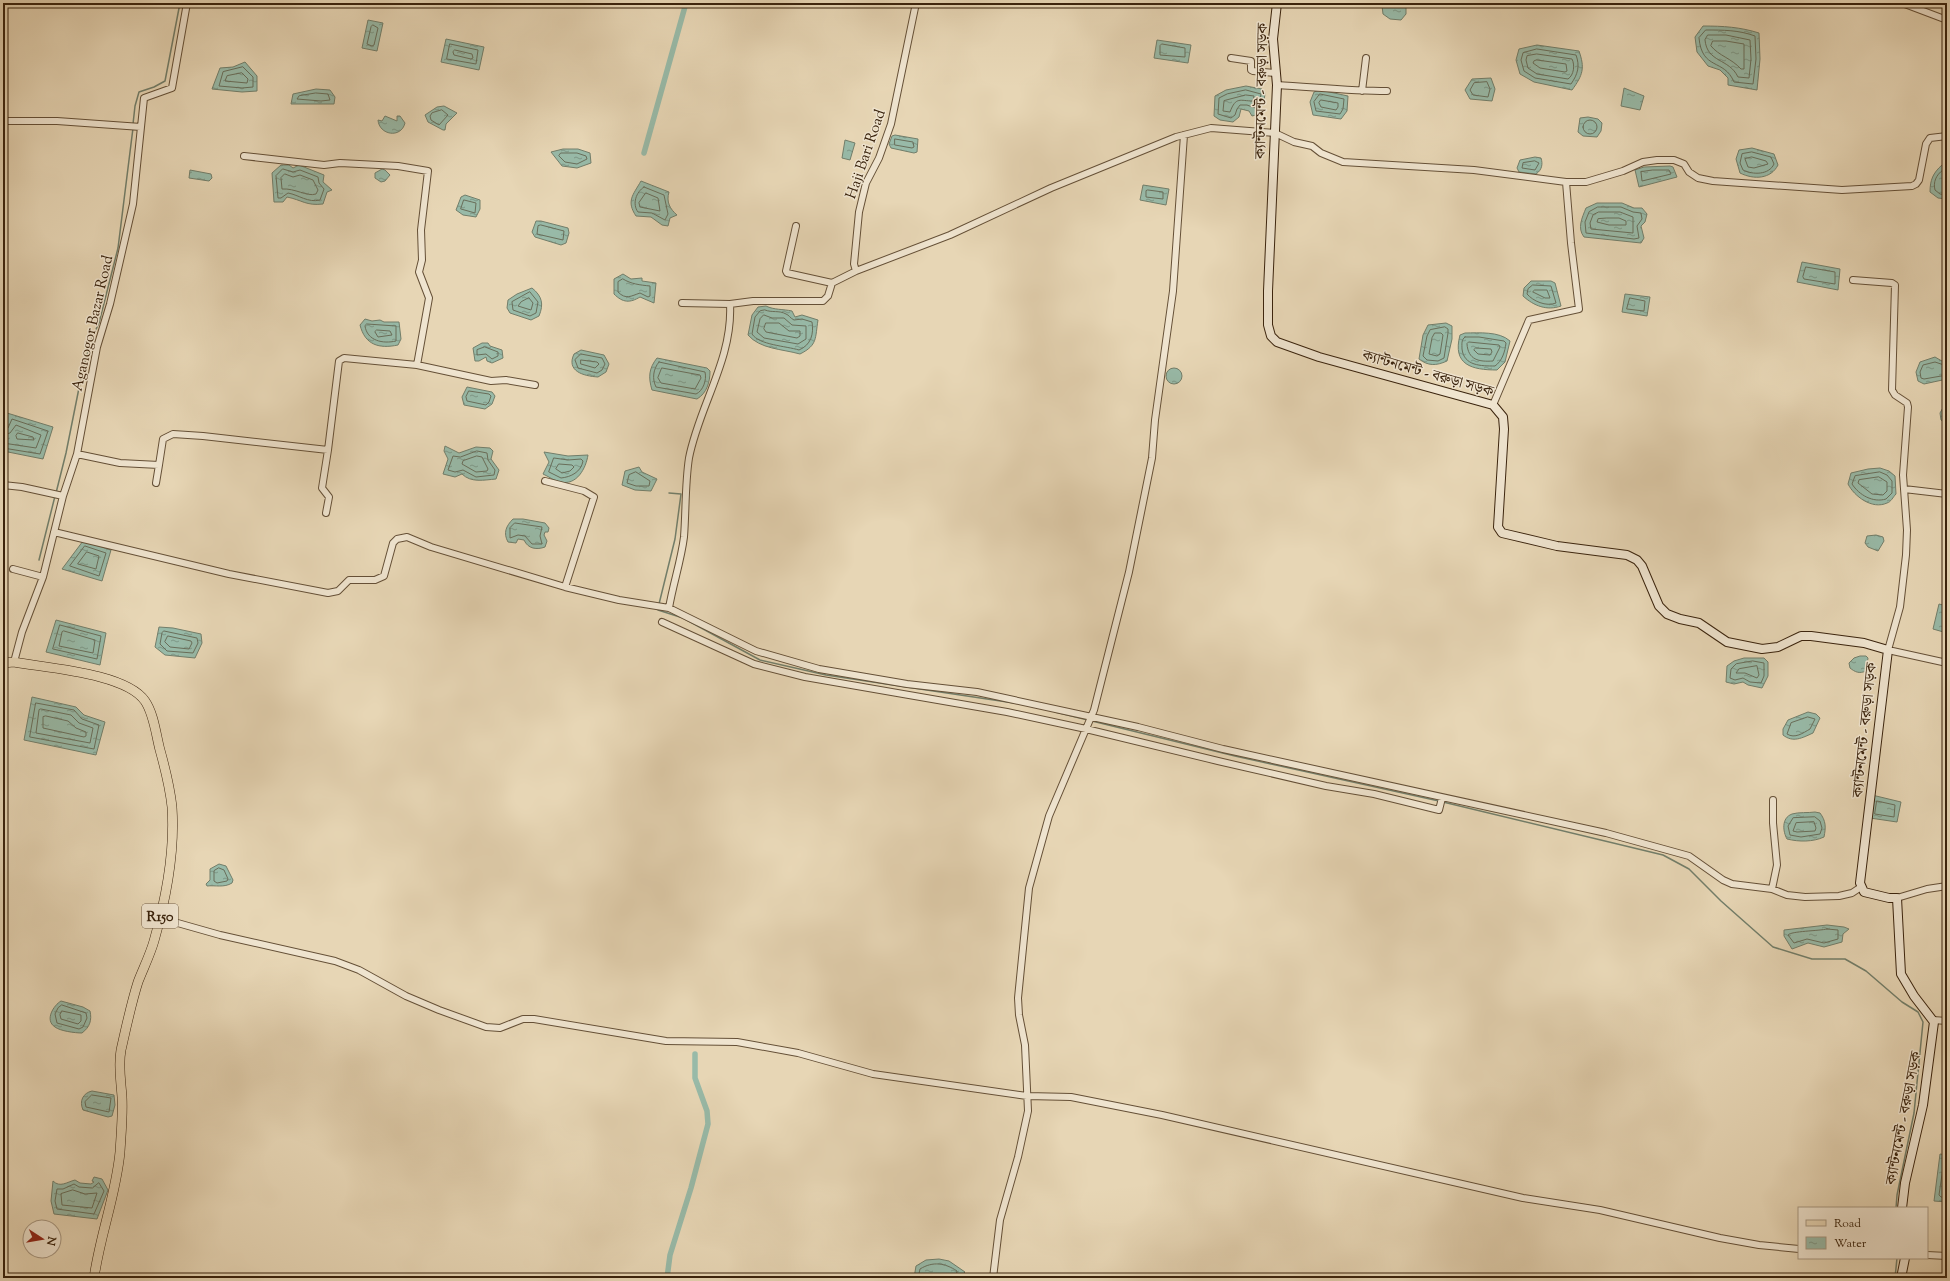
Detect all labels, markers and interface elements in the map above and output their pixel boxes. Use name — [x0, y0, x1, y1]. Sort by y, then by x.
street label: ক্যান্টনমেন্ট - বরুড়া সড়ক — [1251, 23, 1274, 160]
street label: Haji Bari Road — [841, 107, 892, 202]
street label: Aganogor Bazar Road — [68, 253, 119, 393]
street label: ক্যান্টনমেন্ট - বরুড়া সড়ক — [1358, 345, 1496, 403]
street label: ক্যান্টনমেন্ট - বরুড়া সড়ক — [1848, 661, 1883, 800]
road number: R150 — [142, 904, 178, 928]
street label: ক্যান্টনমেন্ট - বরুড়া সড়ক — [1881, 1049, 1928, 1188]
legend — [1798, 1207, 1928, 1259]
text: Road — [1834, 1215, 1861, 1233]
north arrow — [22, 1219, 62, 1259]
text: N — [42, 1234, 60, 1247]
text: Water — [1834, 1235, 1867, 1253]

